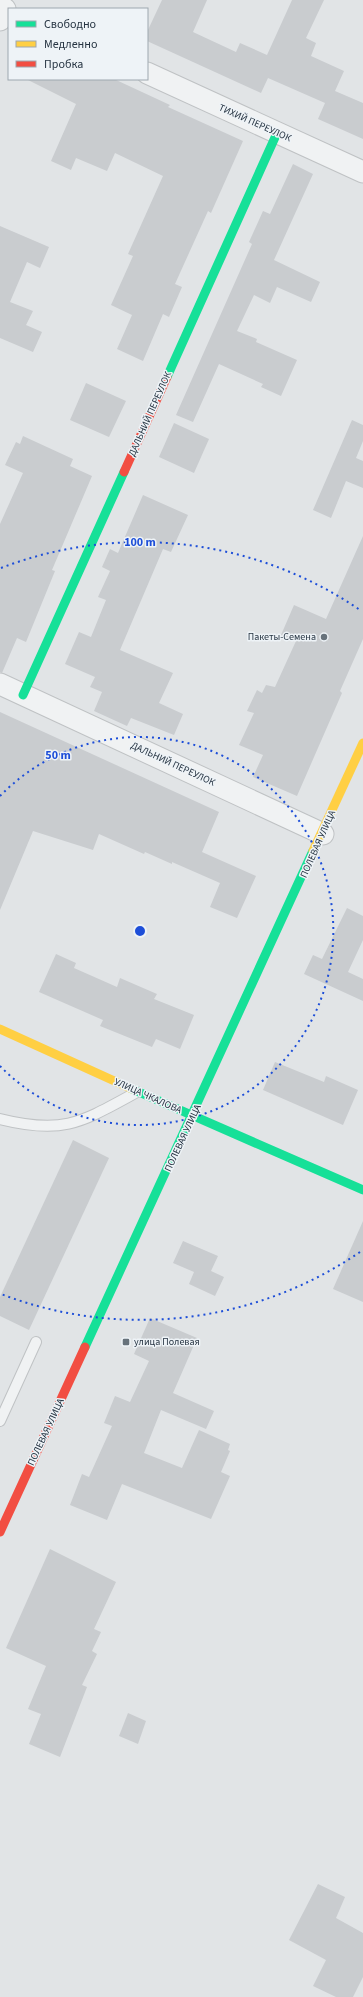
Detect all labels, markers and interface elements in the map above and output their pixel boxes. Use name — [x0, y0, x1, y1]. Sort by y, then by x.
legend — [8, 8, 148, 80]
text: Свободно — [44, 16, 96, 33]
text: Медленно — [44, 36, 98, 53]
text: Пробка — [44, 56, 83, 73]
street label: ТИХИЙ ПЕРЕУЛОК — [216, 101, 294, 145]
street label: ДАЛЬНИЙ ПЕРЕУЛОК — [125, 369, 175, 459]
text: 100 m — [124, 534, 156, 551]
place label: Пакеты-Семена — [248, 630, 316, 644]
marker: Пакеты-Семена — [319, 632, 329, 642]
street label: ДАЛЬНИЙ ПЕРЕУЛОК — [129, 738, 218, 790]
text: 50 m — [45, 747, 71, 764]
street label: ПОЛЕВАЯ УЛИЦА — [297, 807, 339, 880]
centre of rings — [133, 924, 147, 938]
street label: УЛИЦА ЧКАЛОВА — [112, 1075, 185, 1117]
street label: ПОЛЕВАЯ УЛИЦА — [161, 1102, 205, 1174]
place label: улица Полевая — [134, 1335, 200, 1349]
marker: улица Полевая — [121, 1337, 131, 1347]
street label: ПОЛЕВАЯ УЛИЦА — [24, 1396, 68, 1468]

